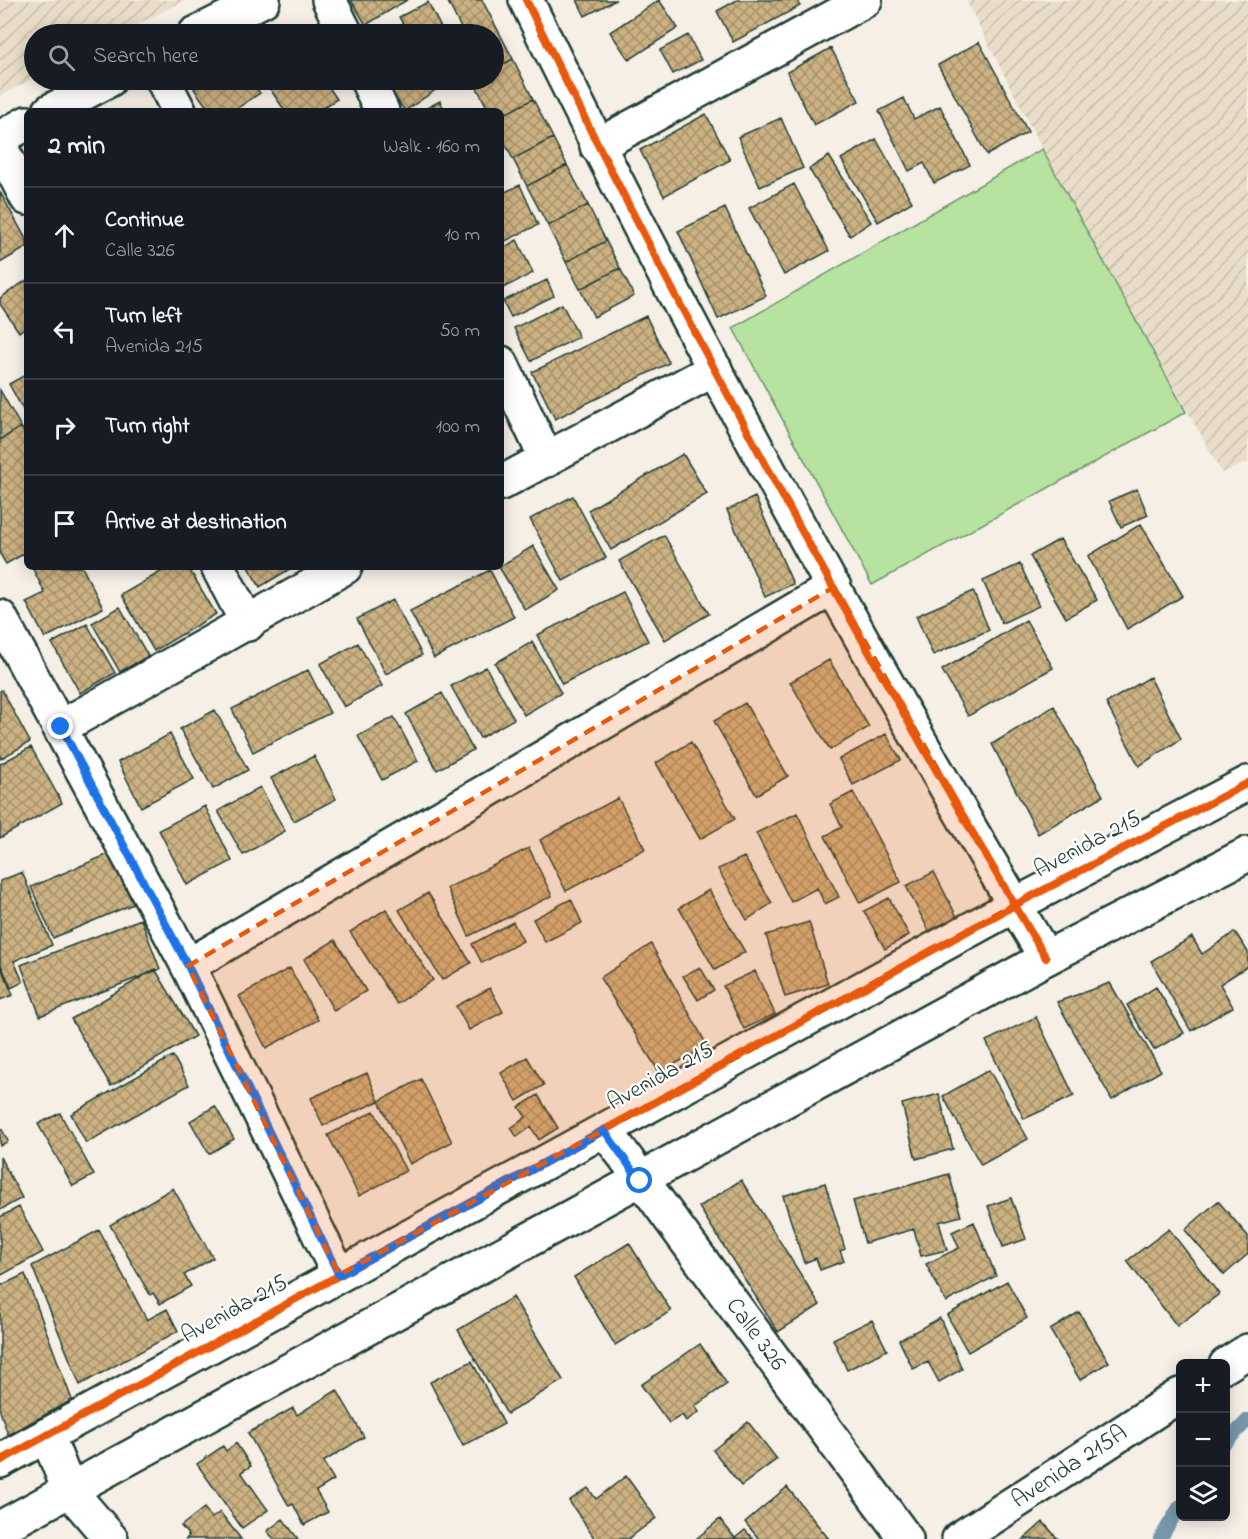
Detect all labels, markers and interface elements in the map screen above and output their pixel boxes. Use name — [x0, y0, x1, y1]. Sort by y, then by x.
search box — [24, 24, 504, 90]
icon: search — [45, 41, 78, 74]
text: Search here — [93, 41, 198, 73]
text: 2 min — [48, 128, 105, 166]
text: Walk · 160 m — [383, 133, 480, 162]
text: Continue — [105, 205, 184, 237]
icon: ahead — [48, 219, 81, 252]
text: 10 m — [444, 221, 480, 250]
text: Calle 326 — [105, 237, 174, 266]
text: Turn left — [105, 301, 182, 333]
icon: left — [48, 315, 81, 348]
text: 50 m — [439, 317, 480, 346]
text: Avenida 215 — [105, 333, 203, 362]
icon: right — [48, 411, 81, 444]
text: Turn right — [105, 411, 190, 443]
text: 100 m — [436, 413, 480, 442]
icon: arrive — [48, 507, 81, 540]
text: Arrive at destination — [105, 507, 287, 539]
route end — [47, 713, 73, 739]
street label: Avenida 215 — [1028, 802, 1148, 888]
street label: Avenida 215 — [601, 1033, 721, 1121]
route start — [626, 1167, 652, 1193]
street label: Avenida 215 — [175, 1266, 295, 1354]
street label: Calle 326 — [717, 1291, 795, 1379]
map controls — [1176, 1359, 1230, 1521]
button: + — [1176, 1359, 1230, 1413]
button: − — [1176, 1413, 1230, 1467]
street label: Avenida 215A — [1005, 1416, 1135, 1518]
button: layers — [1176, 1467, 1230, 1521]

